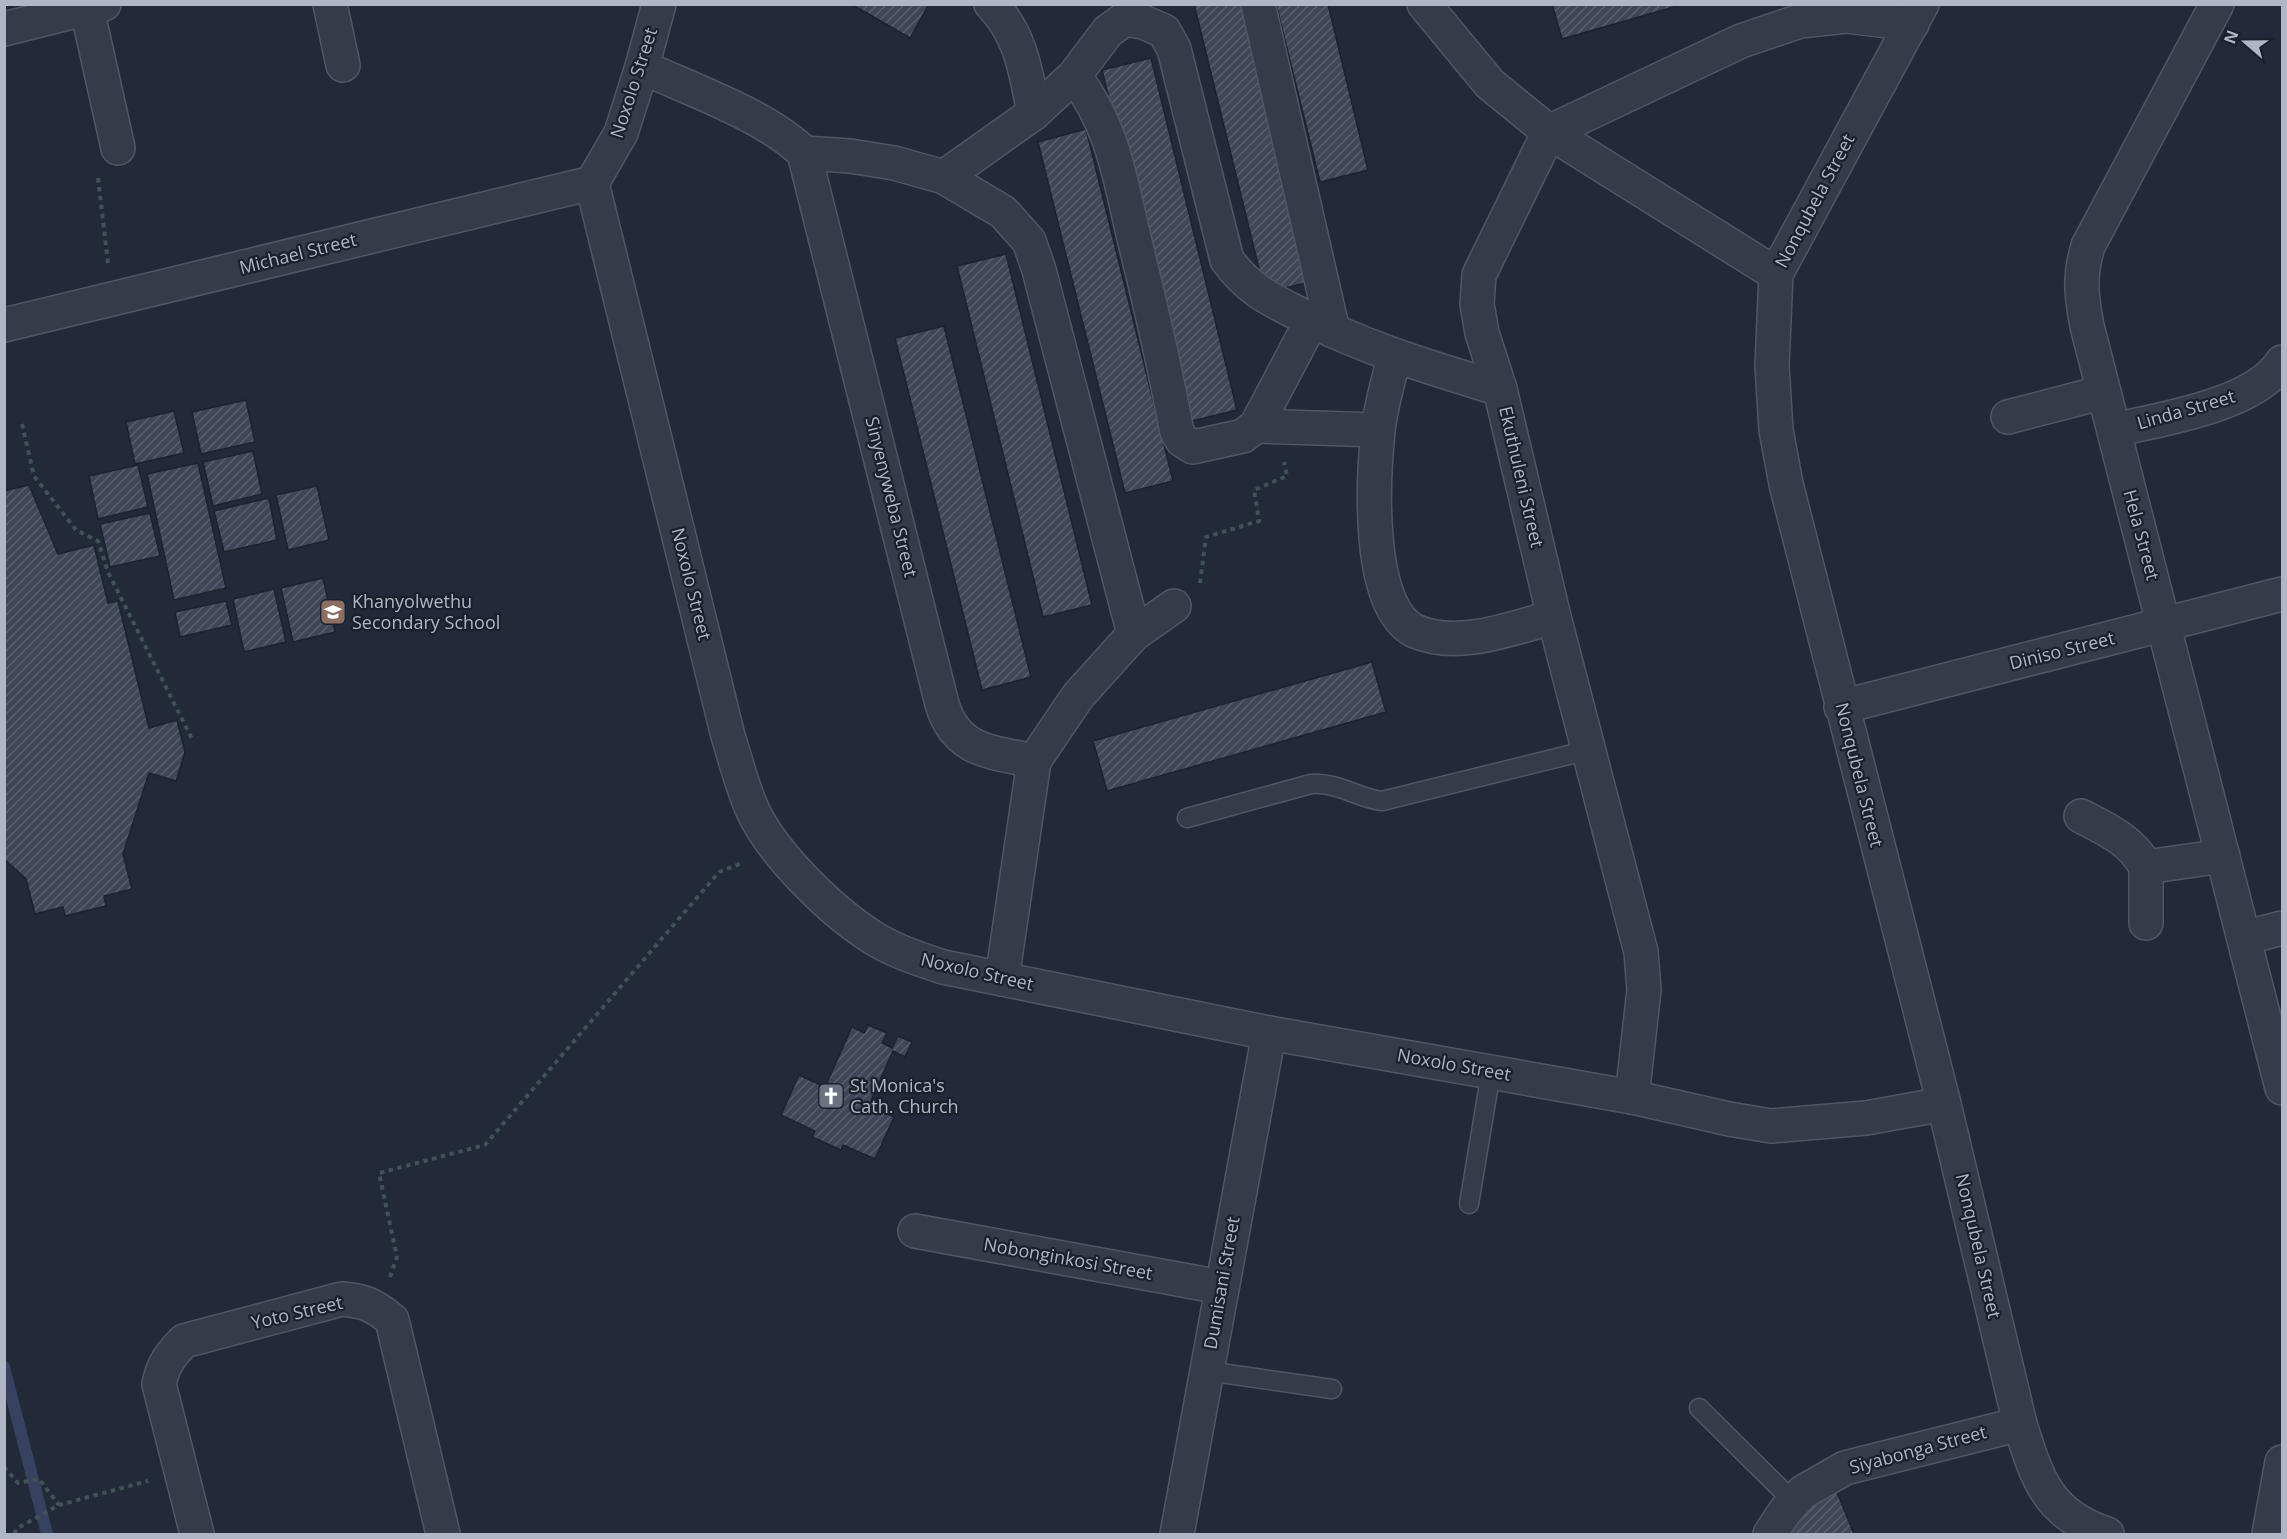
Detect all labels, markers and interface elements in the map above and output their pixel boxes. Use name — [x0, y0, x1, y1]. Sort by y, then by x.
north arrow — [2215, 12, 2275, 72]
street label: Noxolo Street — [604, 24, 662, 141]
text: N — [2218, 27, 2243, 47]
street label: Nonqubela Street — [1769, 130, 1859, 272]
street label: Michael Street — [237, 227, 359, 279]
street label: Linda Street — [2134, 384, 2238, 434]
street label: Ekuthuleni Street — [1494, 404, 1550, 550]
street label: Sinyenyweba Street — [860, 414, 924, 580]
street label: Hela Street — [2118, 487, 2166, 583]
street label: Noxolo Street — [666, 525, 718, 642]
place label: Khanyolwethu Secondary School — [352, 589, 500, 634]
school or university icon: Khanyolwethu Secondary School — [318, 597, 348, 627]
street label: Diniso Street — [2007, 625, 2117, 675]
street label: Nonqubela Street — [1830, 700, 1890, 850]
street label: Noxolo Street — [919, 946, 1036, 996]
street label: Noxolo Street — [1395, 1042, 1513, 1086]
place label: St Monica's Cath. Church — [850, 1073, 959, 1118]
church icon: St Monica's Cath. Church — [816, 1081, 846, 1111]
street label: Nonqubela Street — [1951, 1171, 2007, 1321]
street label: Dumisani Street — [1198, 1215, 1245, 1351]
street label: Nobonginkosi Street — [982, 1231, 1154, 1285]
street label: Yoto Street — [249, 1290, 345, 1334]
street label: Siyabonga Street — [1847, 1419, 1989, 1479]

